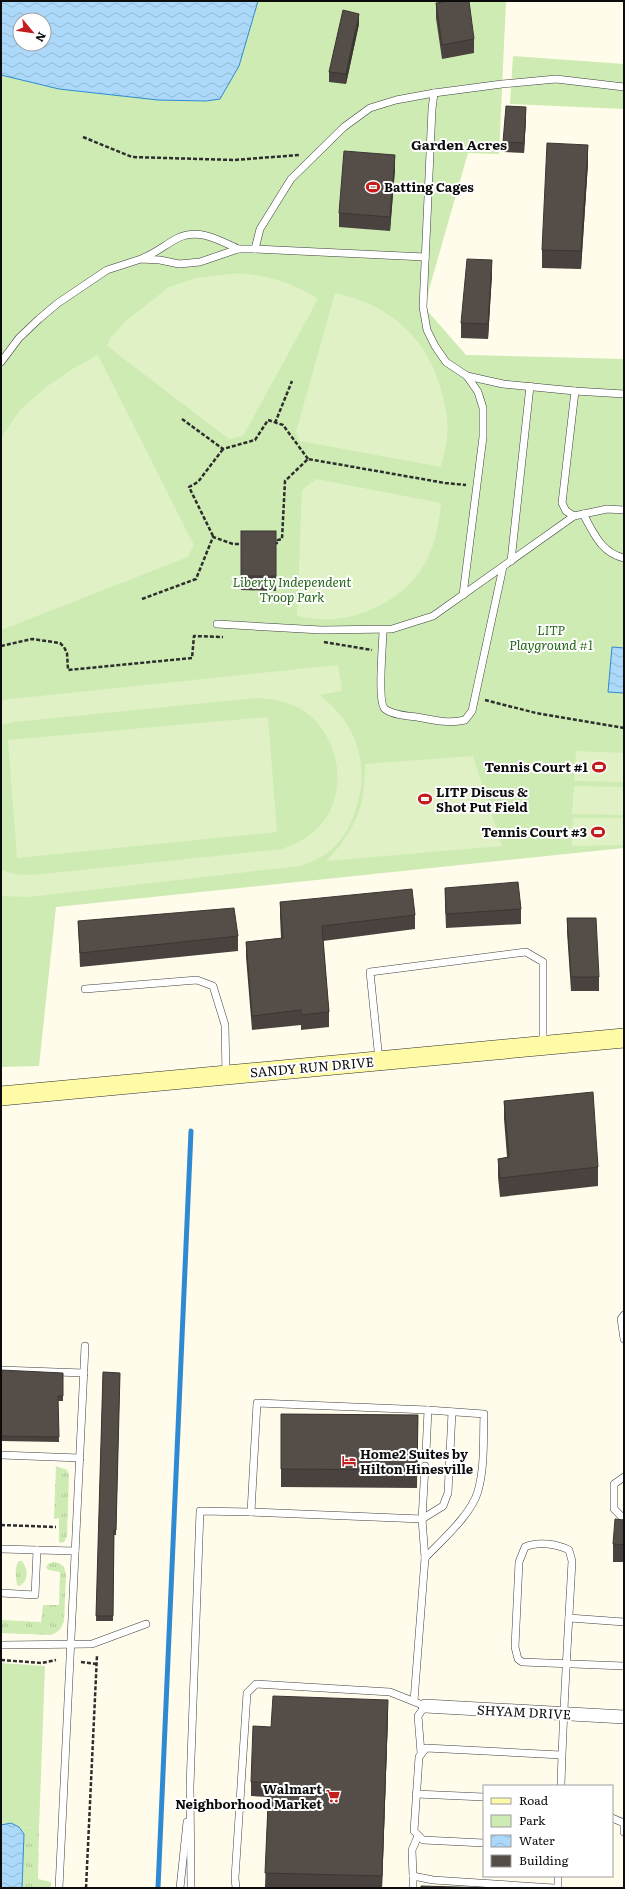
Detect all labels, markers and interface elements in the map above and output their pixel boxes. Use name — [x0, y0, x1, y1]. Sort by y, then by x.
north arrow — [12, 12, 52, 52]
text: N — [32, 29, 51, 45]
district label: Garden Acres — [411, 134, 507, 154]
place label: Batting Cages — [384, 177, 474, 196]
sports icon: Batting Cages — [365, 179, 381, 195]
park label: Liberty Independent Troop Park — [233, 572, 352, 606]
park label: LITP Playground #1 — [509, 620, 593, 654]
place label: Tennis Court #1 — [484, 757, 589, 776]
sports icon: Tennis Court #1 — [591, 759, 607, 775]
place label: LITP Discus & Shot Put Field — [436, 782, 528, 816]
sports icon: LITP Discus & Shot Put Field — [417, 791, 433, 807]
place label: Tennis Court #3 — [482, 822, 587, 841]
sports icon: Tennis Court #3 — [590, 824, 606, 840]
street label: SANDY RUN DRIVE — [249, 1052, 375, 1081]
place label: Home2 Suites by Hilton Hinesville — [360, 1444, 473, 1478]
hotel icon: Home2 Suites by Hilton Hinesville — [341, 1453, 357, 1469]
street label: SHYAM DRIVE — [476, 1700, 572, 1723]
place label: Walmart Neighborhood Market — [175, 1779, 322, 1813]
legend — [483, 1785, 613, 1877]
supermarket icon: Walmart Neighborhood Market — [325, 1788, 341, 1804]
text: Road — [519, 1791, 549, 1809]
text: Park — [519, 1811, 546, 1829]
text: Water — [519, 1831, 555, 1849]
text: Building — [519, 1851, 569, 1869]

